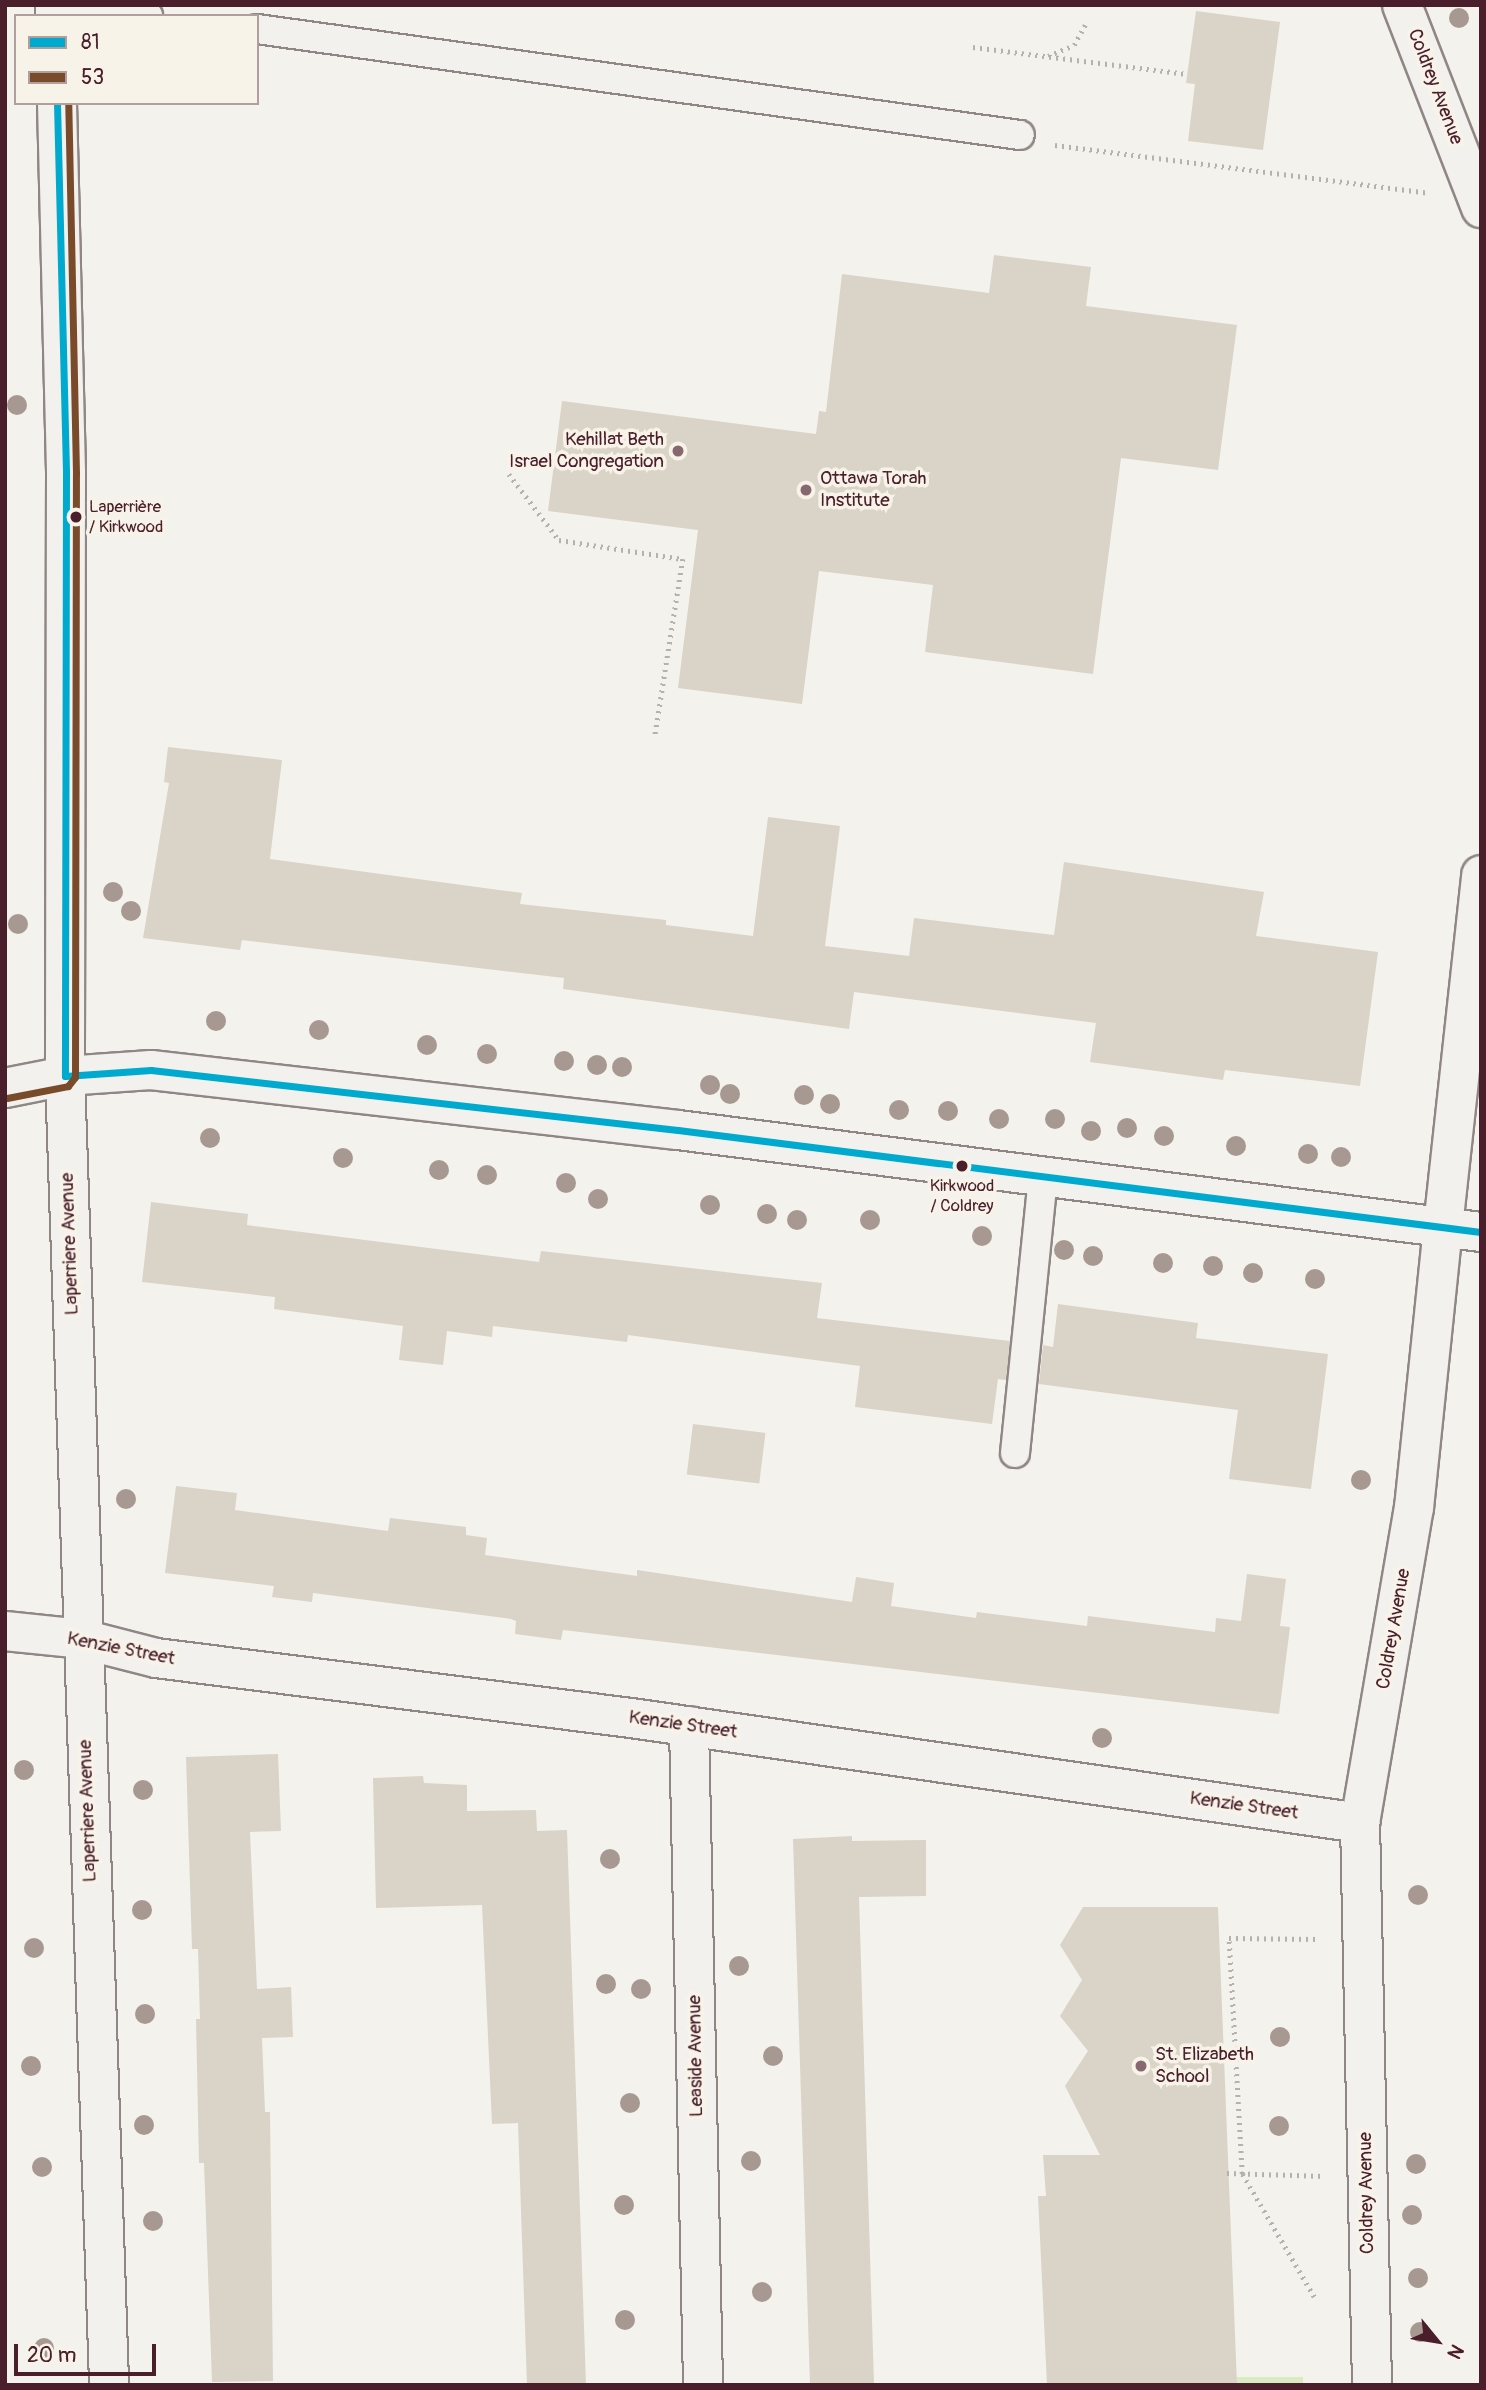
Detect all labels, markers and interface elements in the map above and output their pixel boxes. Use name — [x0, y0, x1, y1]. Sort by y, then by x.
legend — [14, 14, 259, 105]
street label: Coldrey Avenue — [1402, 26, 1468, 148]
text: 81 — [81, 29, 100, 56]
text: 53 — [81, 64, 104, 91]
place label: Kehillat Beth Israel Congregation — [509, 429, 664, 473]
marker: Kehillat Beth Israel Congregation — [670, 443, 686, 459]
place label: Ottawa Torah Institute — [820, 468, 926, 512]
marker: Ottawa Torah Institute — [798, 482, 814, 498]
place label: Laperrière / Kirkwood — [89, 497, 163, 537]
marker: Laperrière / Kirkwood — [69, 510, 83, 524]
marker: Kirkwood / Coldrey — [955, 1159, 969, 1173]
street label: Laperriere Avenue — [56, 1172, 84, 1316]
place label: Kirkwood / Coldrey — [930, 1176, 994, 1216]
street label: Coldrey Avenue — [1372, 1567, 1416, 1691]
street label: Kenzie Street — [65, 1627, 177, 1671]
street label: Kenzie Street — [627, 1706, 739, 1744]
street label: Laperriere Avenue — [74, 1739, 102, 1883]
street label: Kenzie Street — [1188, 1787, 1300, 1825]
street label: Leaside Avenue — [684, 1995, 708, 2117]
place label: St. Elizabeth School — [1155, 2044, 1254, 2088]
marker: St. Elizabeth School — [1133, 2058, 1149, 2074]
street label: Coldrey Avenue — [1355, 2132, 1379, 2254]
north arrow — [1402, 2306, 1472, 2376]
scale bar — [18, 2330, 159, 2374]
text: N — [1442, 2340, 1469, 2363]
text: 20 m — [27, 2342, 76, 2369]

